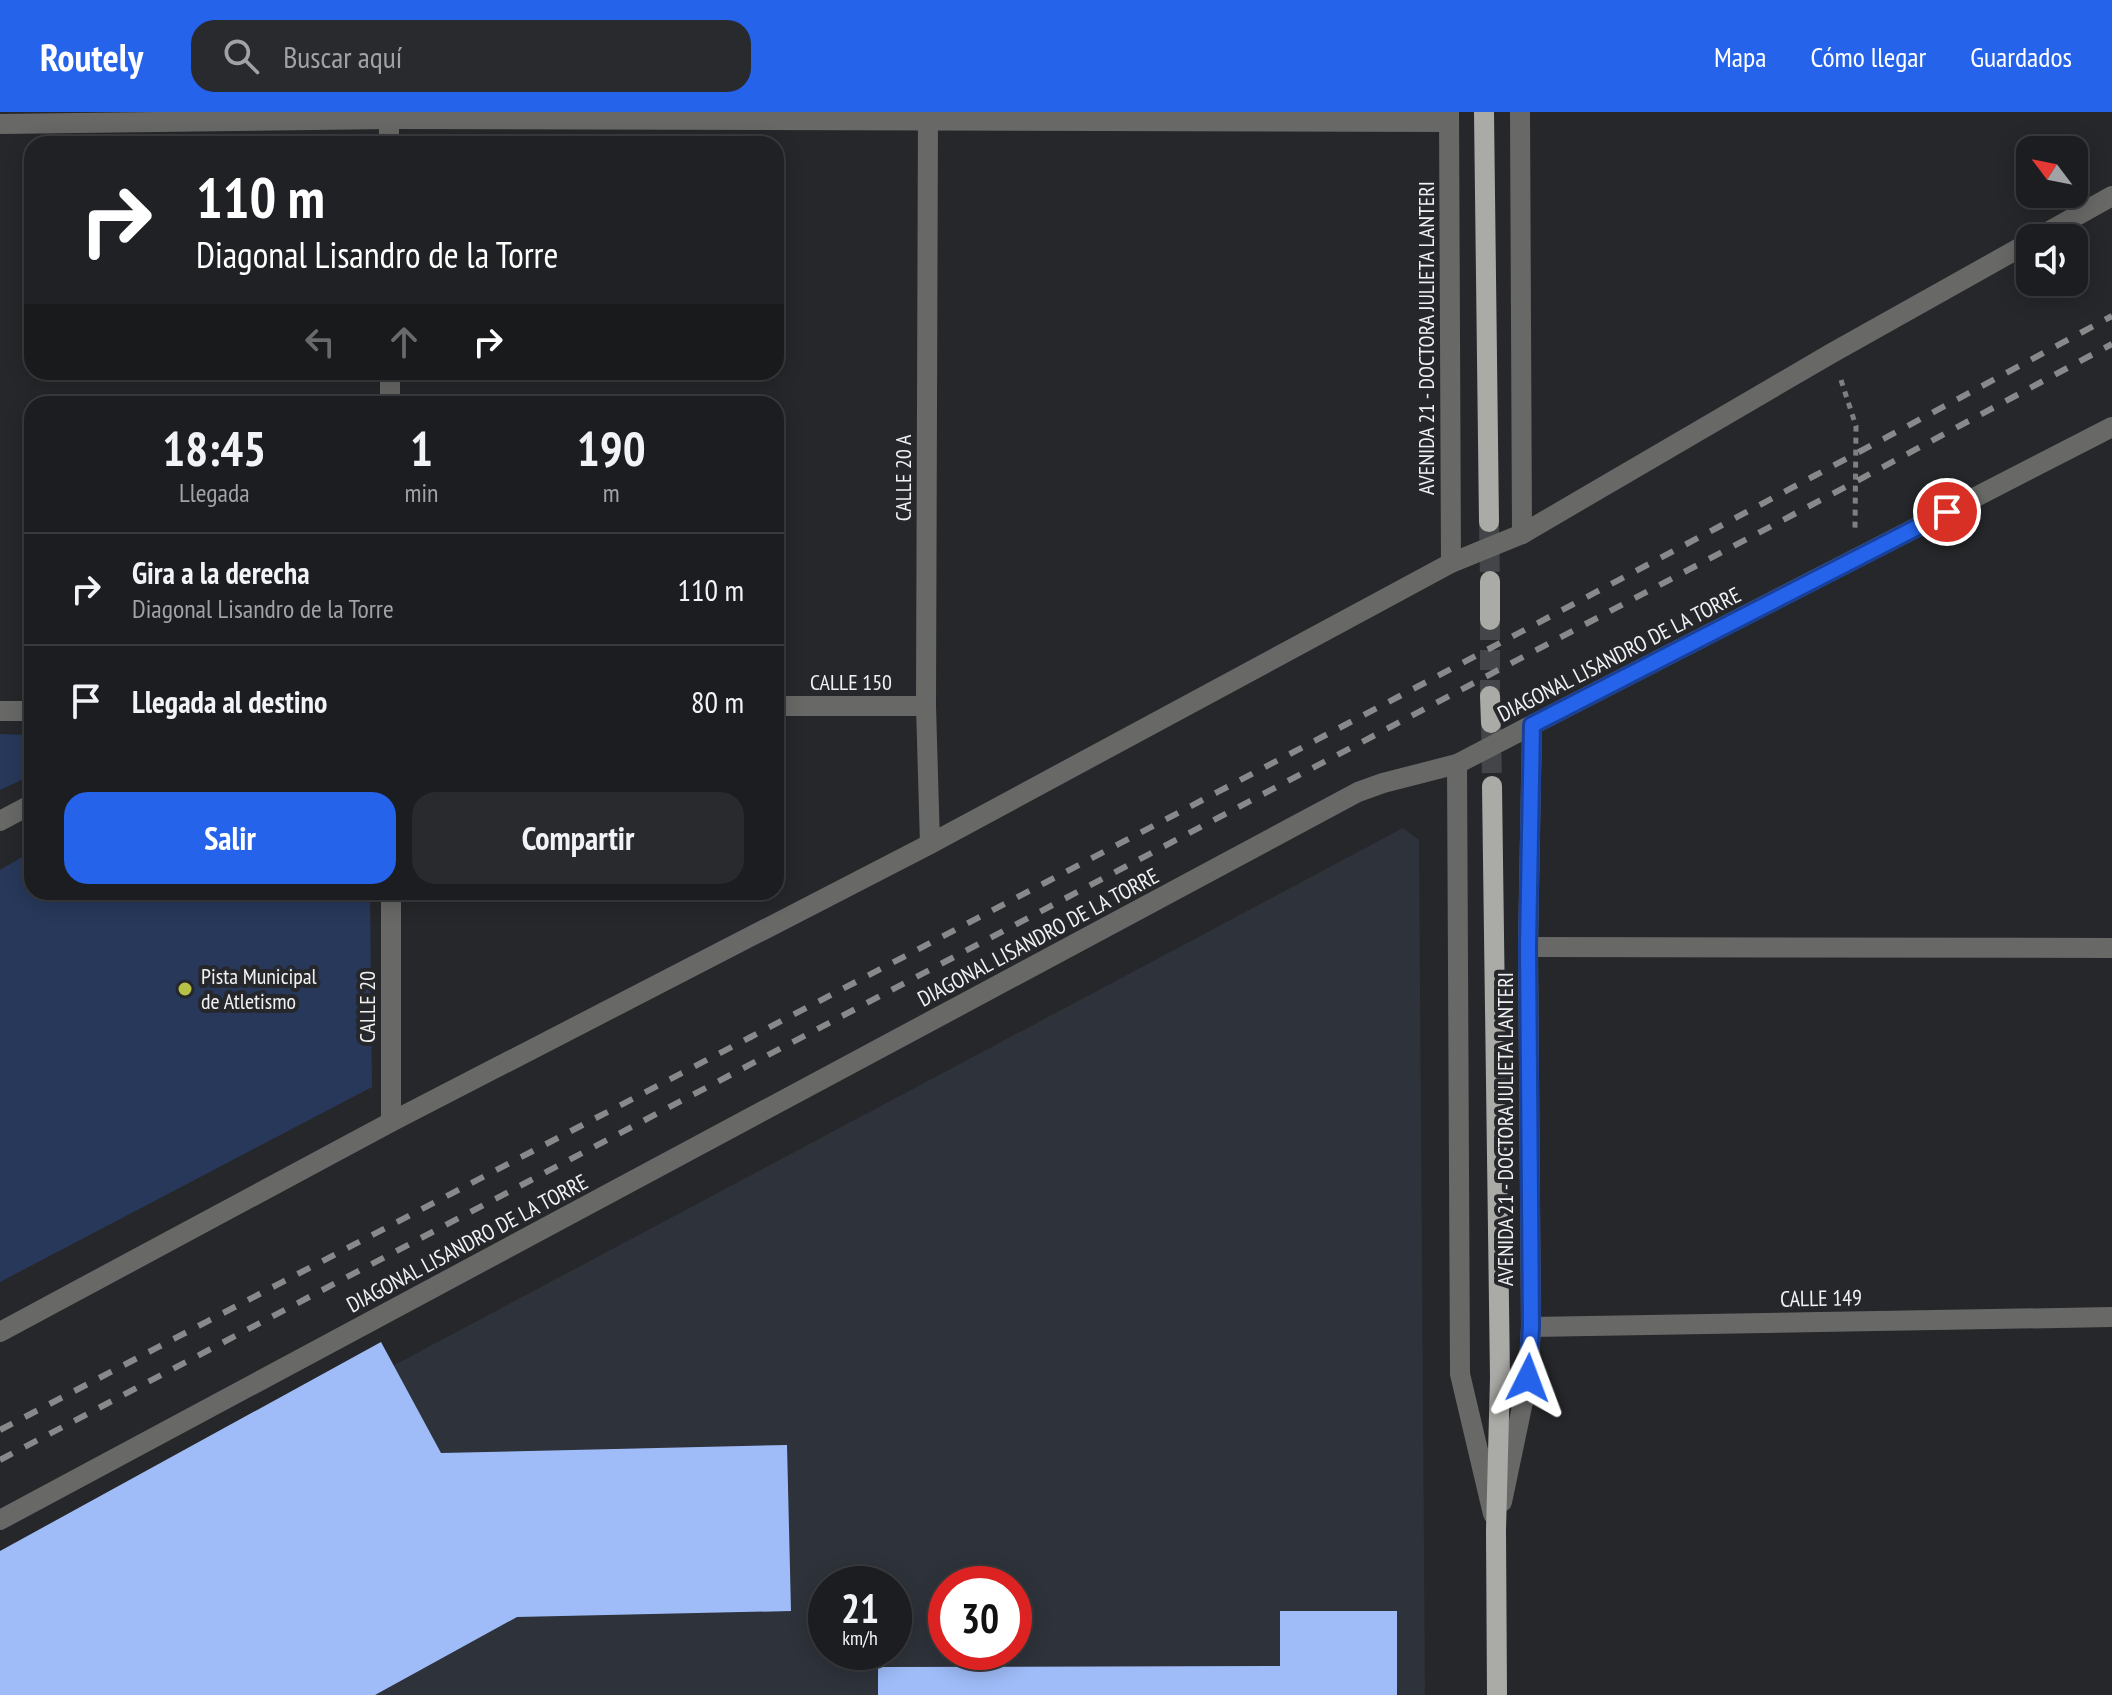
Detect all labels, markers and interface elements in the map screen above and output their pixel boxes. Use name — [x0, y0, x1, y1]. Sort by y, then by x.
search box — [191, 20, 751, 92]
text: Routely — [40, 32, 143, 81]
icon: search — [219, 34, 263, 78]
text: Buscar aquí — [283, 37, 402, 76]
text: Mapa — [1714, 38, 1766, 75]
text: Cómo llegar — [1810, 38, 1926, 75]
text: Guardados — [1970, 38, 2072, 75]
north arrow — [2016, 136, 2088, 208]
map controls — [2016, 136, 2088, 296]
text: 110 m — [196, 161, 325, 233]
icon: right — [64, 168, 168, 272]
street label: AVENIDA 21 - DOCTORA JULIETA LANTERI — [1412, 181, 1440, 495]
button: sound — [2016, 224, 2088, 296]
text: Diagonal Lisandro de la Torre — [196, 231, 558, 278]
icon: left — [298, 320, 342, 364]
icon: ahead — [382, 320, 426, 364]
icon: right — [466, 320, 510, 364]
text: 18:45 — [162, 417, 266, 479]
text: 1 — [410, 417, 433, 479]
text: 190 — [577, 417, 646, 479]
street label: CALLE 20 A — [889, 434, 917, 521]
text: Llegada — [179, 476, 250, 509]
text: min — [404, 476, 438, 509]
text: m — [603, 476, 620, 509]
pin — [1913, 478, 1981, 546]
icon: arrive — [1925, 490, 1969, 534]
text: Gira a la derecha — [132, 553, 310, 592]
icon: right — [64, 567, 108, 611]
text: 110 m — [678, 570, 744, 609]
street label: DIAGONAL LISANDRO DE LA TORRE — [1493, 580, 1745, 728]
text: Diagonal Lisandro de la Torre — [132, 592, 394, 625]
street label: CALLE 150 — [810, 668, 892, 696]
icon: arrive — [64, 679, 108, 723]
text: Llegada al destino — [132, 682, 327, 721]
text: 80 m — [691, 682, 744, 721]
button: Salir — [64, 792, 396, 884]
button: Compartir — [412, 792, 744, 884]
street label: DIAGONAL LISANDRO DE LA TORRE — [913, 861, 1163, 1013]
place label: Pista Municipal de Atletismo — [201, 962, 318, 1015]
street label: CALLE 20 — [353, 971, 381, 1043]
street label: AVENIDA 21 - DOCTORA JULIETA LANTERI — [1491, 972, 1519, 1286]
marker: Pista Municipal de Atletismo — [176, 980, 194, 998]
street label: DIAGONAL LISANDRO DE LA TORRE — [342, 1167, 592, 1319]
street label: CALLE 149 — [1780, 1283, 1862, 1313]
position arrow — [1486, 1336, 1570, 1420]
speed limit sign: 30 — [928, 1566, 1032, 1670]
text: 21 — [841, 1582, 879, 1634]
text: km/h — [842, 1625, 878, 1651]

